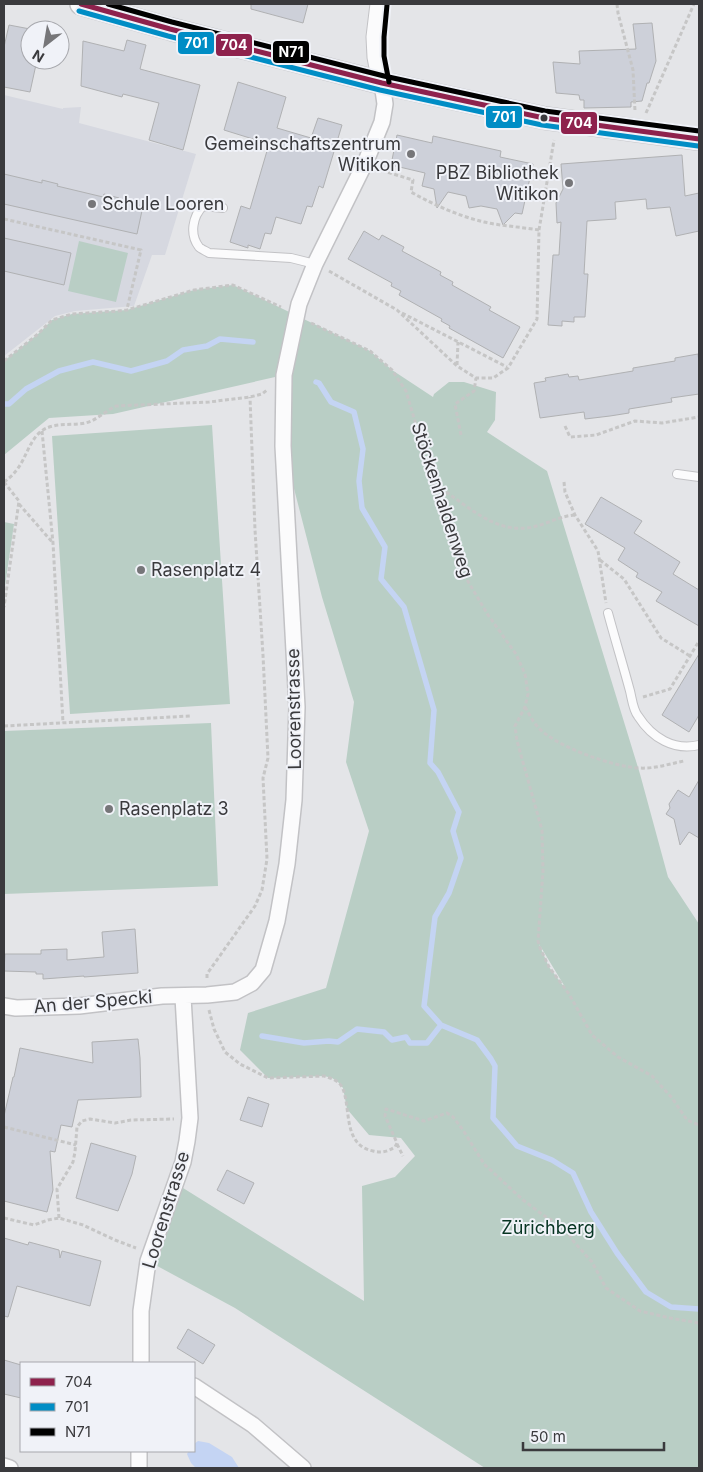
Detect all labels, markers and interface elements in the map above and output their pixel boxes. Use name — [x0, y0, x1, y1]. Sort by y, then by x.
north arrow — [20, 20, 70, 70]
line badge: 701 — [177, 31, 215, 55]
line badge: 704 — [215, 33, 253, 57]
text: 701 — [184, 34, 208, 51]
text: 704 — [221, 36, 247, 53]
line badge: N71 — [272, 40, 310, 64]
text: N71 — [279, 43, 303, 60]
text: N — [29, 47, 47, 67]
line badge: 701 — [485, 105, 523, 129]
text: 701 — [492, 108, 516, 125]
line badge: 704 — [560, 111, 598, 135]
unlabelled marker — [539, 113, 549, 123]
text: 704 — [566, 114, 592, 131]
place label: Gemeinschaftszentrum Witikon — [204, 133, 401, 175]
marker: Gemeinschaftszentrum Witikon — [405, 148, 417, 160]
place label: PBZ Bibliothek Witikon — [436, 162, 559, 204]
marker: PBZ Bibliothek Witikon — [563, 177, 575, 189]
place label: Schule Looren — [102, 193, 224, 214]
marker: Schule Looren — [86, 198, 98, 210]
street label: Stöckenhaldenweg — [407, 419, 478, 580]
place label: Rasenplatz 4 — [151, 559, 261, 580]
marker: Rasenplatz 4 — [135, 564, 147, 576]
street label: Loorenstrasse — [282, 648, 305, 770]
place label: Rasenplatz 3 — [119, 798, 229, 819]
marker: Rasenplatz 3 — [103, 803, 115, 815]
street label: An der Specki — [33, 986, 153, 1017]
street label: Loorenstrasse — [138, 1149, 193, 1271]
park label: Zürichberg — [501, 1217, 595, 1238]
legend — [20, 1362, 195, 1452]
text: 704 — [65, 1372, 92, 1391]
text: 701 — [65, 1397, 89, 1416]
scale bar — [523, 1420, 664, 1452]
text: N71 — [65, 1422, 91, 1441]
text: 50 m — [530, 1427, 566, 1446]

